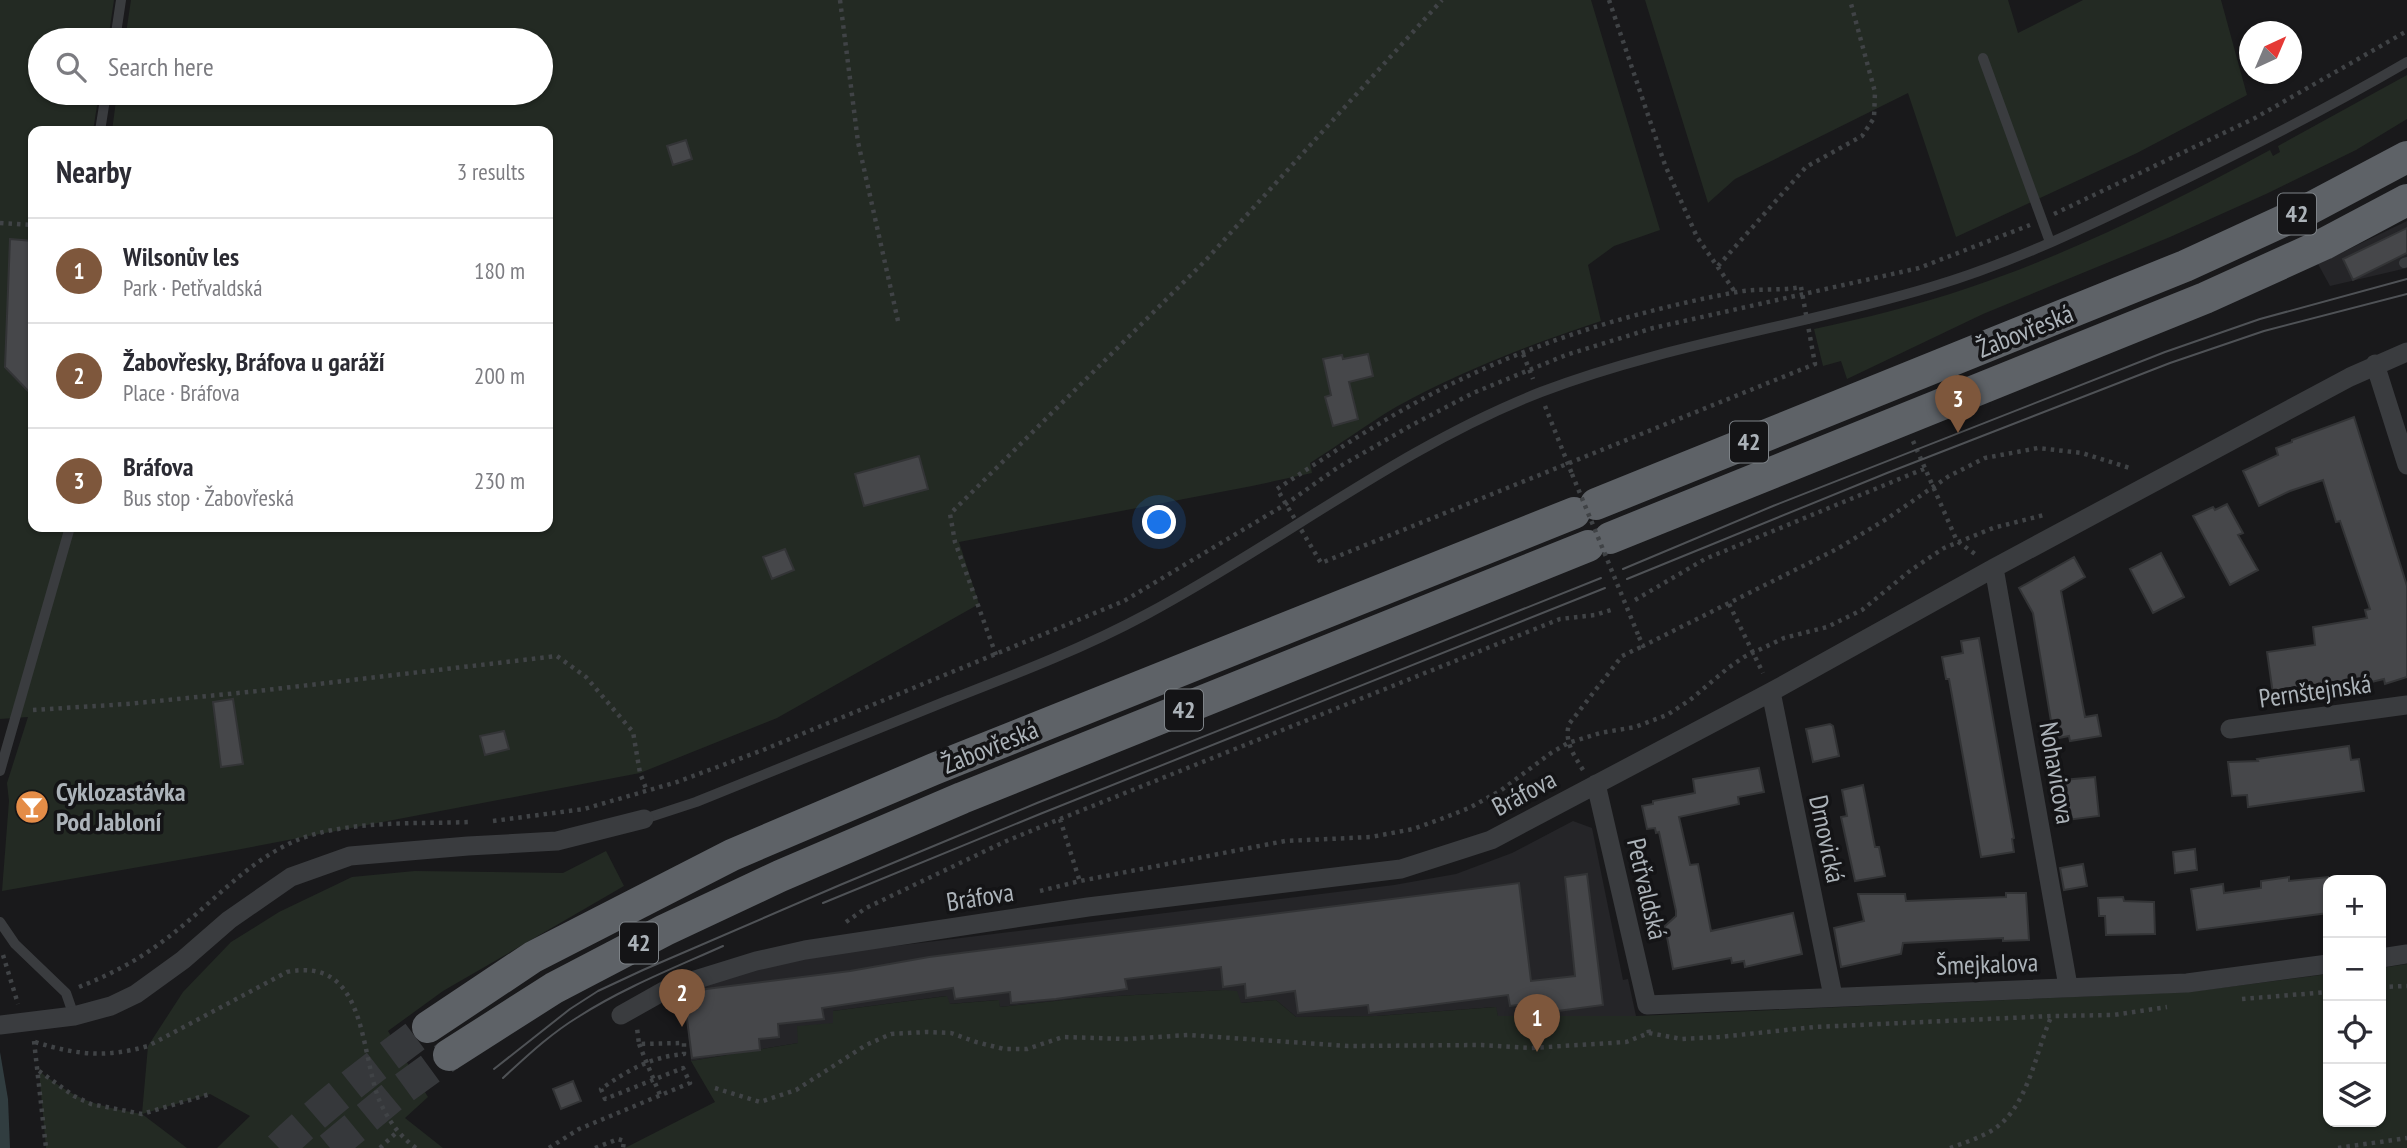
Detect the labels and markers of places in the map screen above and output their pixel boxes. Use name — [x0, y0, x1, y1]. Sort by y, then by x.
pin: 3 — [1935, 375, 1981, 433]
place label: Cyklozastávka Pod Jabloní — [56, 775, 185, 838]
bar icon: Cyklozastávka Pod Jabloní — [13, 788, 51, 826]
pin: 2 — [659, 969, 705, 1027]
pin: 1 — [1514, 994, 1560, 1052]

